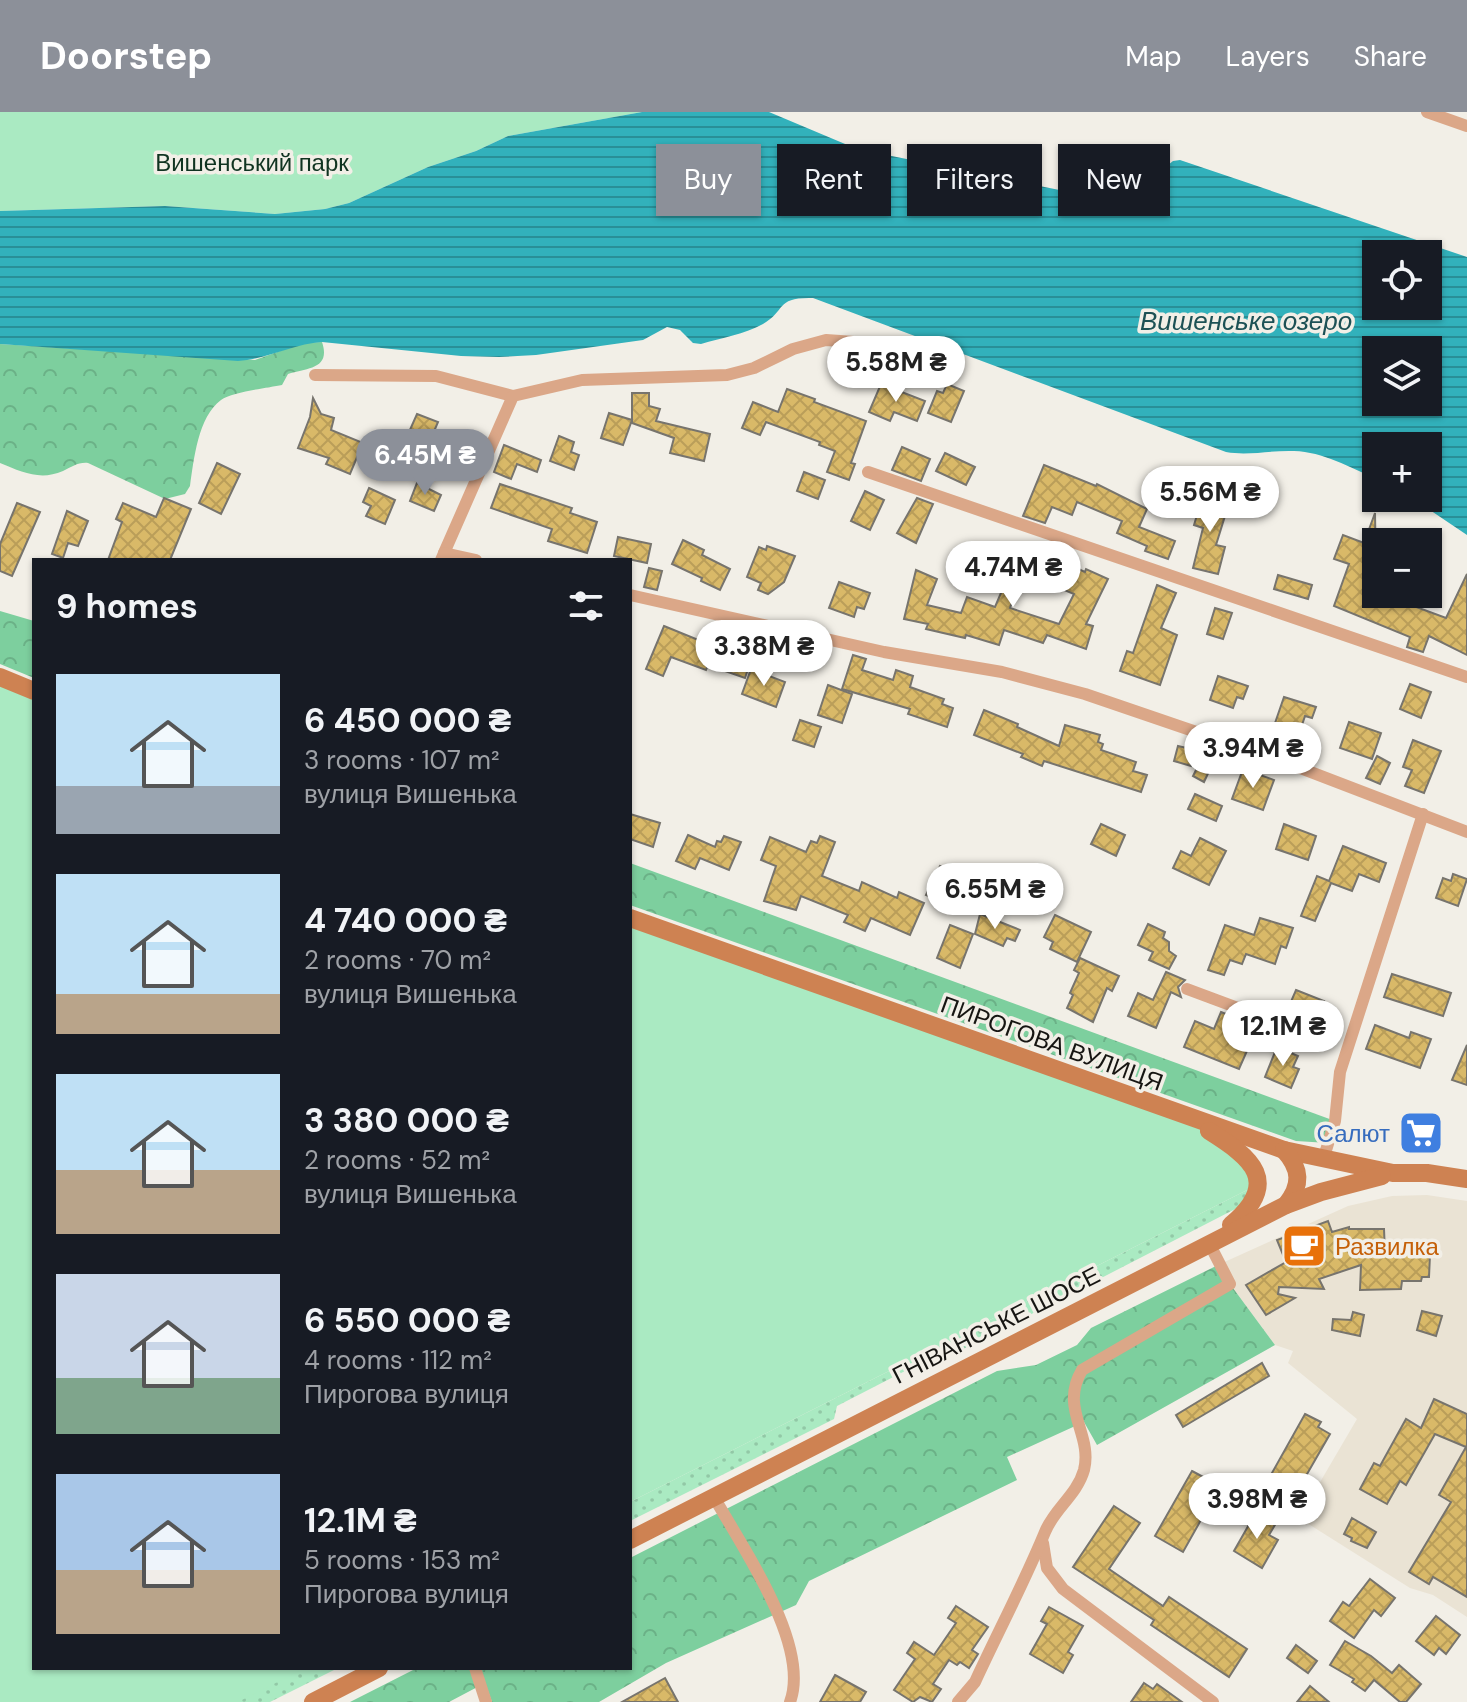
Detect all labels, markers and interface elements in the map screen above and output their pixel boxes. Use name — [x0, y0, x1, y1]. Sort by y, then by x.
text: Doorstep — [40, 31, 212, 81]
text: Map — [1125, 38, 1182, 75]
text: Layers — [1226, 38, 1310, 75]
text: Share — [1354, 38, 1427, 75]
chip: Buy — [656, 144, 761, 216]
chip: Rent — [777, 144, 891, 216]
chip: Filters — [907, 144, 1042, 216]
chip: New — [1058, 144, 1170, 216]
park label: Вишенський парк — [155, 147, 349, 178]
map controls — [1362, 240, 1442, 608]
button: locate — [1362, 240, 1442, 320]
water label: Вишенське озеро — [1140, 304, 1352, 338]
pin: 5.58M ₴ — [822, 336, 970, 404]
button: layers — [1362, 336, 1442, 416]
text: 5.58M ₴ — [845, 345, 947, 379]
pin: 6.45M ₴ — [351, 429, 499, 497]
button: + — [1362, 432, 1442, 512]
text: 6.45M ₴ — [374, 438, 476, 472]
pin: 5.56M ₴ — [1136, 466, 1284, 534]
text: 5.56M ₴ — [1159, 475, 1261, 509]
button: − — [1362, 528, 1442, 608]
pin: 4.74M ₴ — [939, 541, 1087, 609]
text: 4.74M ₴ — [964, 550, 1062, 584]
text: 9 homes — [56, 584, 198, 629]
icon: filters — [564, 584, 608, 628]
pin: 3.38M ₴ — [690, 620, 838, 688]
text: 3.38M ₴ — [714, 629, 814, 663]
text: 6 450 000 ₴ — [304, 698, 511, 743]
icon: home — [120, 706, 216, 802]
pin: 3.94M ₴ — [1179, 722, 1327, 790]
text: 3.94M ₴ — [1202, 731, 1304, 765]
text: 3 rooms · 107 m² — [304, 743, 500, 777]
text: вулиця Вишенька — [304, 777, 517, 811]
pin: 6.55M ₴ — [921, 863, 1069, 931]
text: 6.55M ₴ — [945, 872, 1046, 906]
text: 4 740 000 ₴ — [304, 898, 507, 943]
icon: home — [120, 906, 216, 1002]
text: 2 rooms · 70 m² — [304, 943, 491, 977]
text: вулиця Вишенька — [304, 977, 517, 1011]
street label: ПИРОГОВА ВУЛИЦЯ — [937, 988, 1167, 1098]
pin: 12.1M ₴ — [1209, 1000, 1357, 1068]
text: 12.1M ₴ — [1240, 1009, 1326, 1043]
text: 3 380 000 ₴ — [304, 1098, 509, 1143]
icon: home — [120, 1106, 216, 1202]
supermarket icon: Салют — [1397, 1109, 1445, 1157]
place label: Салют — [1317, 1118, 1390, 1149]
text: 2 rooms · 52 m² — [304, 1143, 490, 1177]
text: вулиця Вишенька — [304, 1177, 517, 1211]
cafe icon: Развилка — [1280, 1222, 1328, 1270]
place label: Развилка — [1335, 1231, 1439, 1262]
street label: ГНІВАНСЬКЕ ШОСЕ — [887, 1259, 1105, 1391]
text: 6 550 000 ₴ — [304, 1298, 510, 1343]
icon: home — [120, 1306, 216, 1402]
text: 4 rooms · 112 m² — [304, 1343, 492, 1377]
text: Пирогова вулиця — [304, 1377, 509, 1411]
pin: 3.98M ₴ — [1183, 1473, 1331, 1541]
text: 3.98M ₴ — [1207, 1482, 1307, 1516]
text: 12.1M ₴ — [304, 1498, 417, 1543]
icon: home — [120, 1506, 216, 1602]
text: 5 rooms · 153 m² — [304, 1543, 500, 1577]
text: Пирогова вулиця — [304, 1577, 509, 1611]

